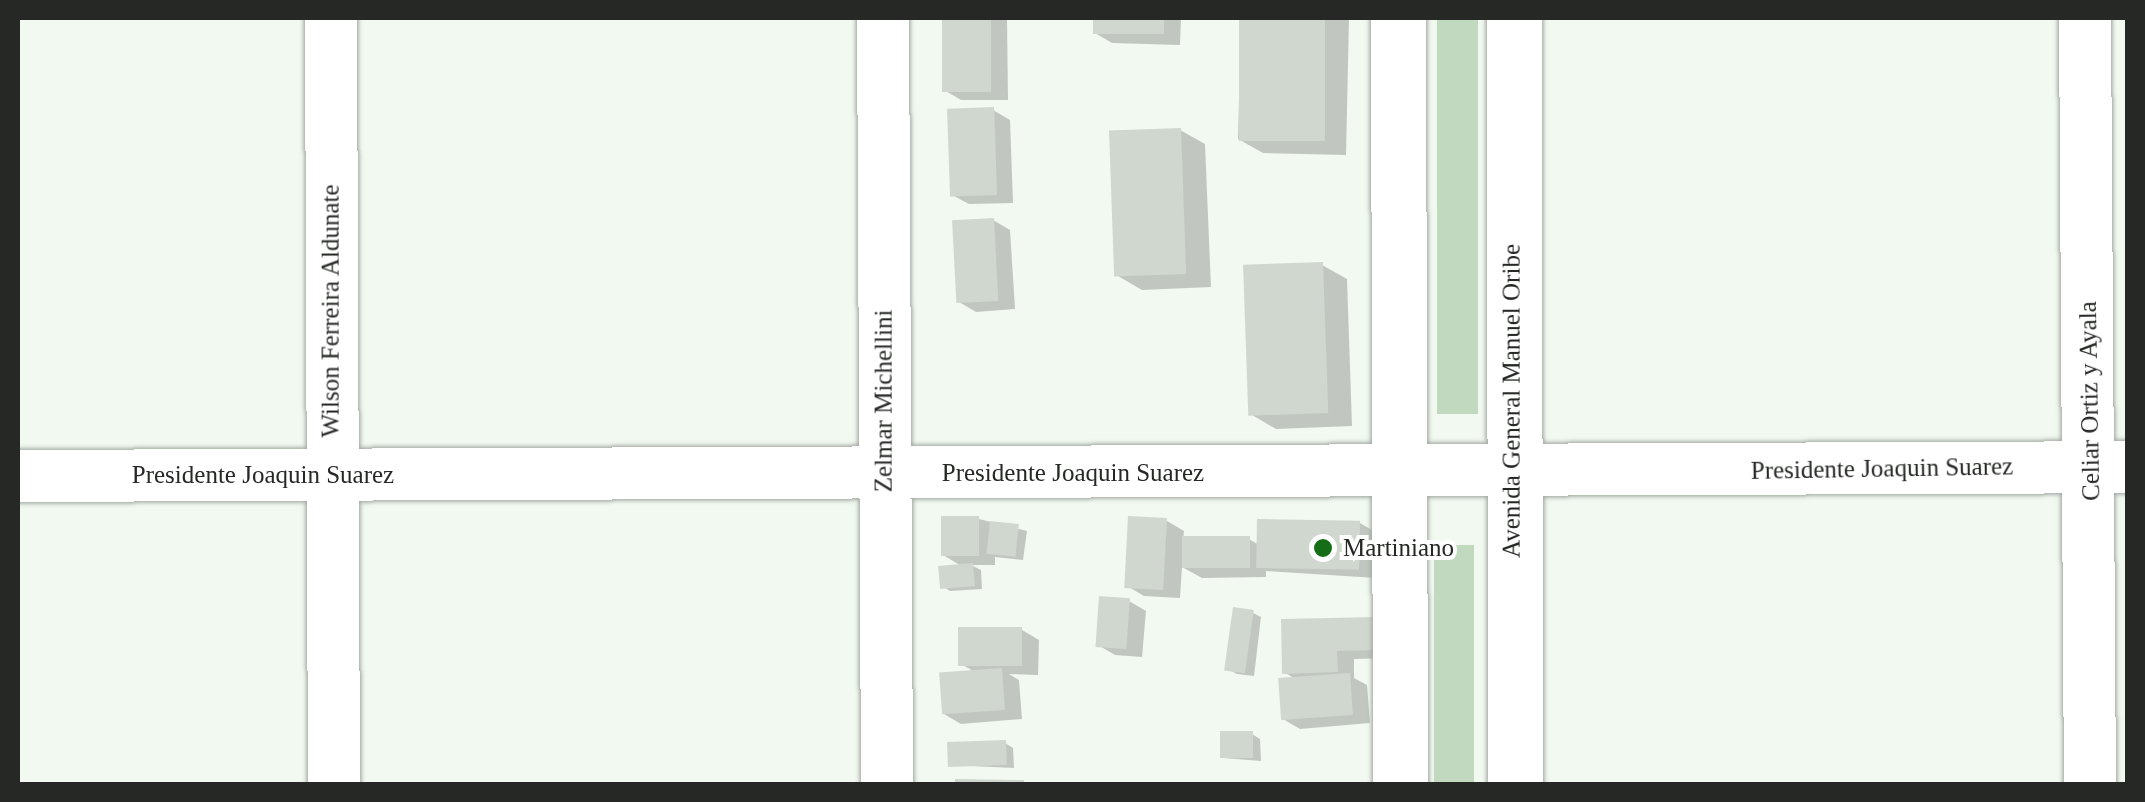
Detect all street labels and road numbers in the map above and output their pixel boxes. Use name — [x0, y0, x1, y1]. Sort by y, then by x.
street label: Wilson Ferreira Aldunate — [316, 184, 346, 438]
street label: Avenida General Manuel Oribe — [1497, 244, 1527, 558]
street label: Celiar Ortiz y Ayala — [2073, 300, 2107, 502]
street label: Zelmar Michellini — [869, 310, 899, 492]
street label: Presidente Joaquin Suarez — [1751, 452, 2013, 486]
street label: Presidente Joaquin Suarez — [942, 458, 1204, 488]
street label: Presidente Joaquin Suarez — [132, 460, 394, 490]

